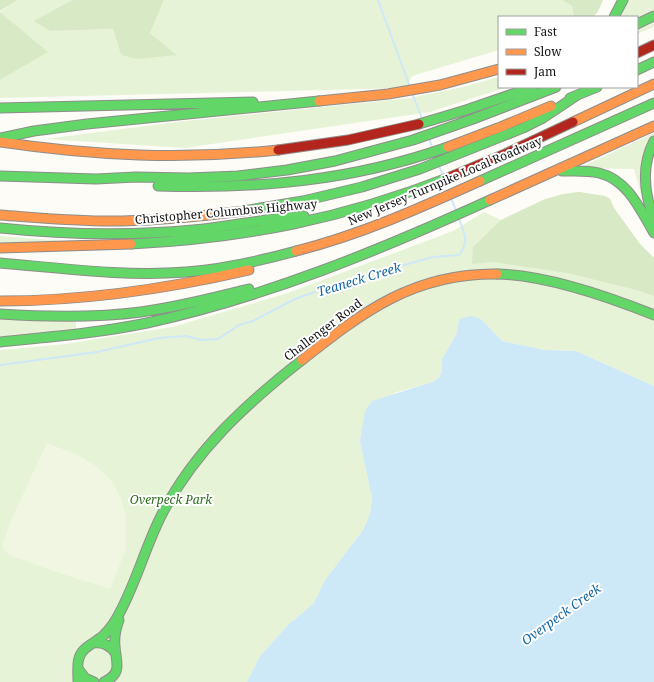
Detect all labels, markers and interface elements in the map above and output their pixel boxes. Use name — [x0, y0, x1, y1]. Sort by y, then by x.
legend — [498, 16, 638, 88]
text: Fast — [534, 23, 557, 40]
text: Slow — [534, 43, 562, 60]
text: Jam — [533, 63, 556, 80]
street label: New Jersey Turnpike Local Roadway — [345, 132, 545, 229]
street label: Christopher Columbus Highway — [134, 195, 318, 228]
water label: Teaneck Creek — [315, 257, 404, 300]
street label: Challenger Road — [280, 294, 366, 365]
park label: Overpeck Park — [130, 491, 213, 508]
water label: Overpeck Creek — [518, 579, 605, 649]

